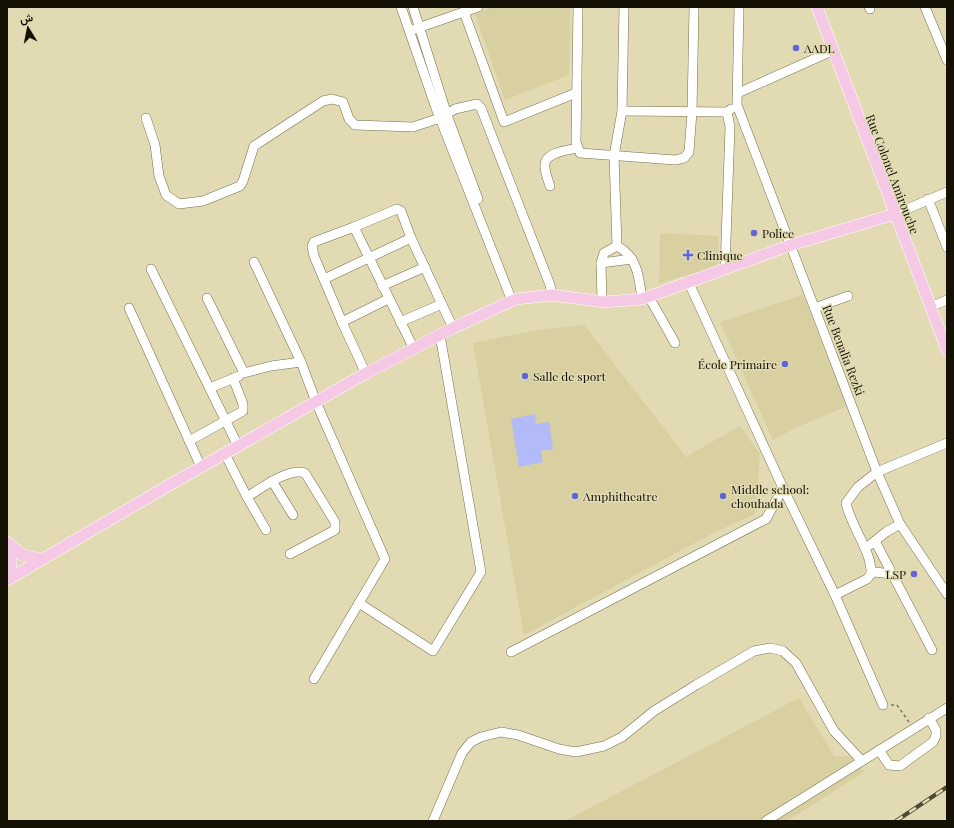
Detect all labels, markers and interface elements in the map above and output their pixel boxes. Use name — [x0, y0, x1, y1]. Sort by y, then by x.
north arrow — [8, 8, 48, 48]
text: ش — [18, 9, 34, 26]
place label: AADL — [803, 40, 835, 56]
marker: AADL — [791, 43, 801, 53]
street label: Rue Colonel Amirouche — [863, 112, 923, 236]
place label: Police — [762, 225, 794, 241]
marker: Police — [749, 228, 759, 238]
place label: Clinique — [697, 247, 743, 263]
marker: Clinique — [682, 249, 694, 261]
street label: Rue Benalia Rezki — [819, 302, 869, 398]
place label: École Primaire — [698, 356, 777, 372]
marker: École Primaire — [780, 359, 790, 369]
place label: Salle de sport — [533, 368, 607, 384]
marker: Salle de sport — [520, 371, 530, 381]
place label: Middle school: chouhada — [731, 481, 809, 511]
place label: Amphitheatre — [582, 488, 658, 504]
marker: Amphitheatre — [570, 491, 580, 501]
marker: Middle school: chouhada — [718, 491, 728, 501]
place label: LSP — [885, 566, 906, 582]
marker: LSP — [909, 569, 919, 579]

